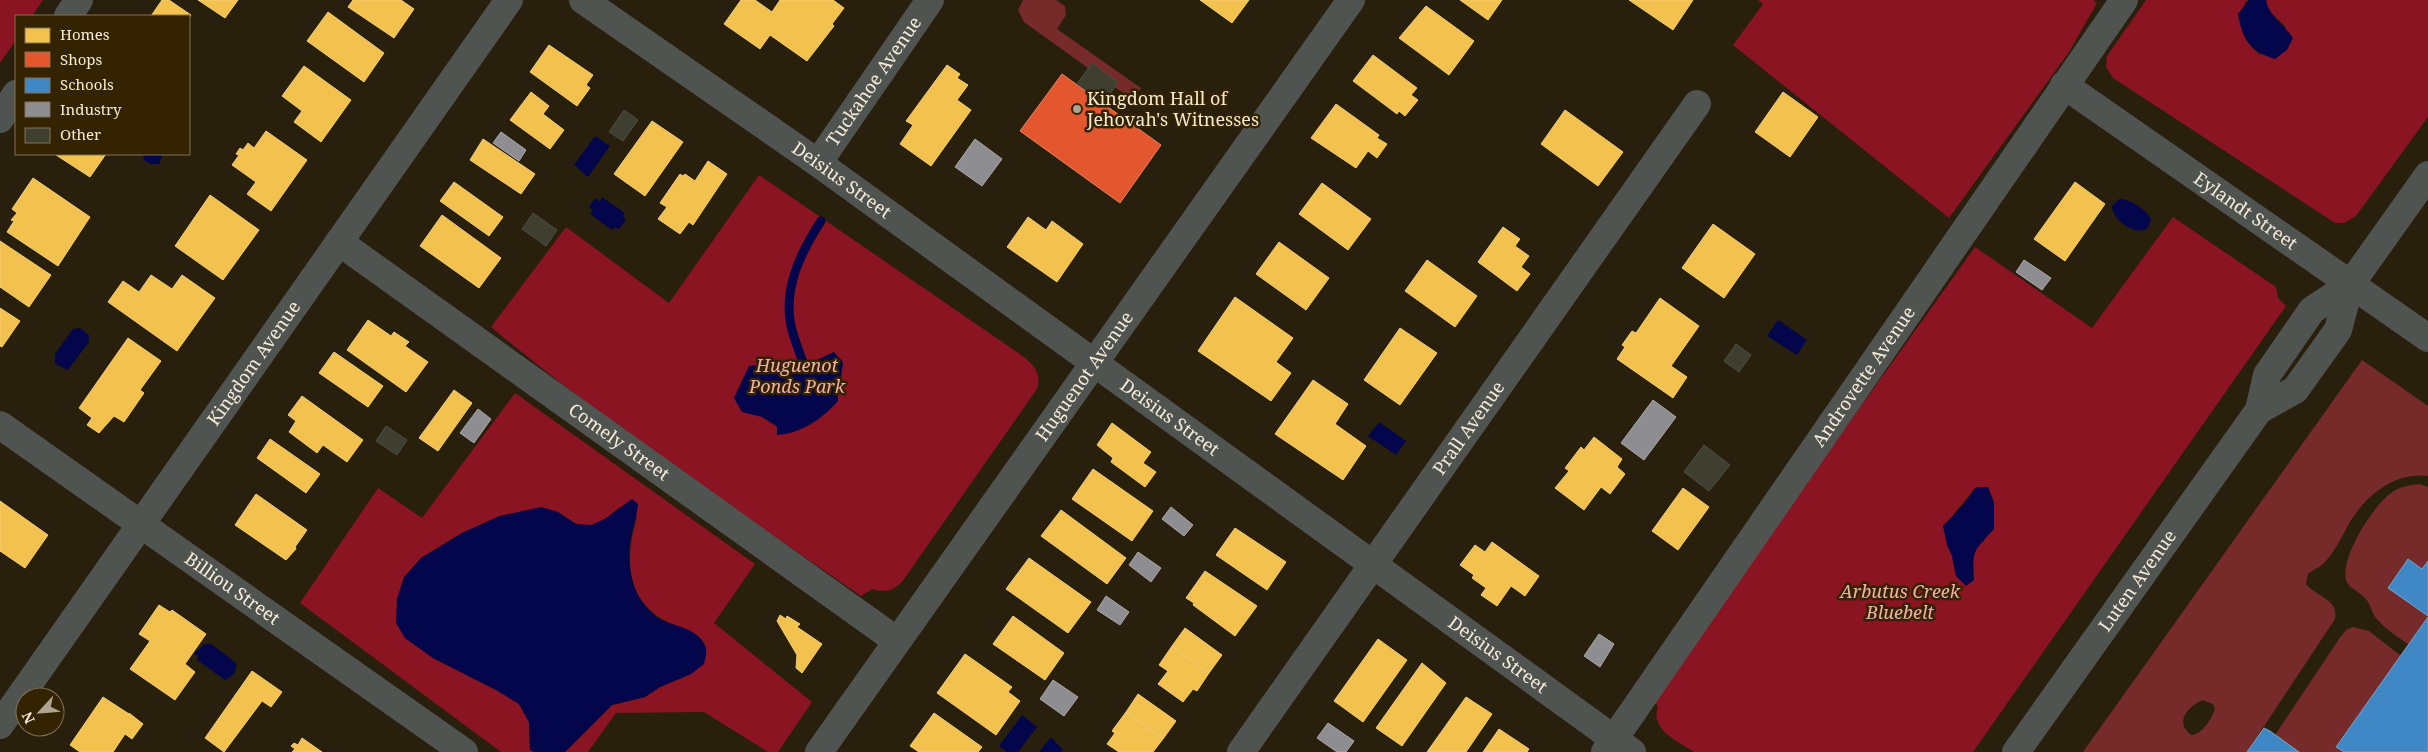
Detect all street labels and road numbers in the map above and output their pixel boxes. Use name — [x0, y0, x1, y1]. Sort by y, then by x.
street label: Tuckahoe Avenue — [820, 11, 926, 151]
street label: Deisius Street — [788, 136, 896, 223]
street label: Eylandt Street — [2189, 166, 2303, 255]
street label: Kingdom Avenue — [201, 296, 305, 430]
street label: Androvette Avenue — [1806, 301, 1920, 451]
street label: Huguenot Avenue — [1030, 306, 1138, 446]
street label: Deisius Street — [1116, 373, 1225, 461]
street label: Prall Avenue — [1427, 376, 1509, 479]
street label: Comely Street — [564, 397, 675, 486]
street label: Luten Avenue — [2092, 525, 2181, 636]
street label: Billiou Street — [180, 546, 285, 630]
street label: Deisius Street — [1444, 610, 1553, 698]

